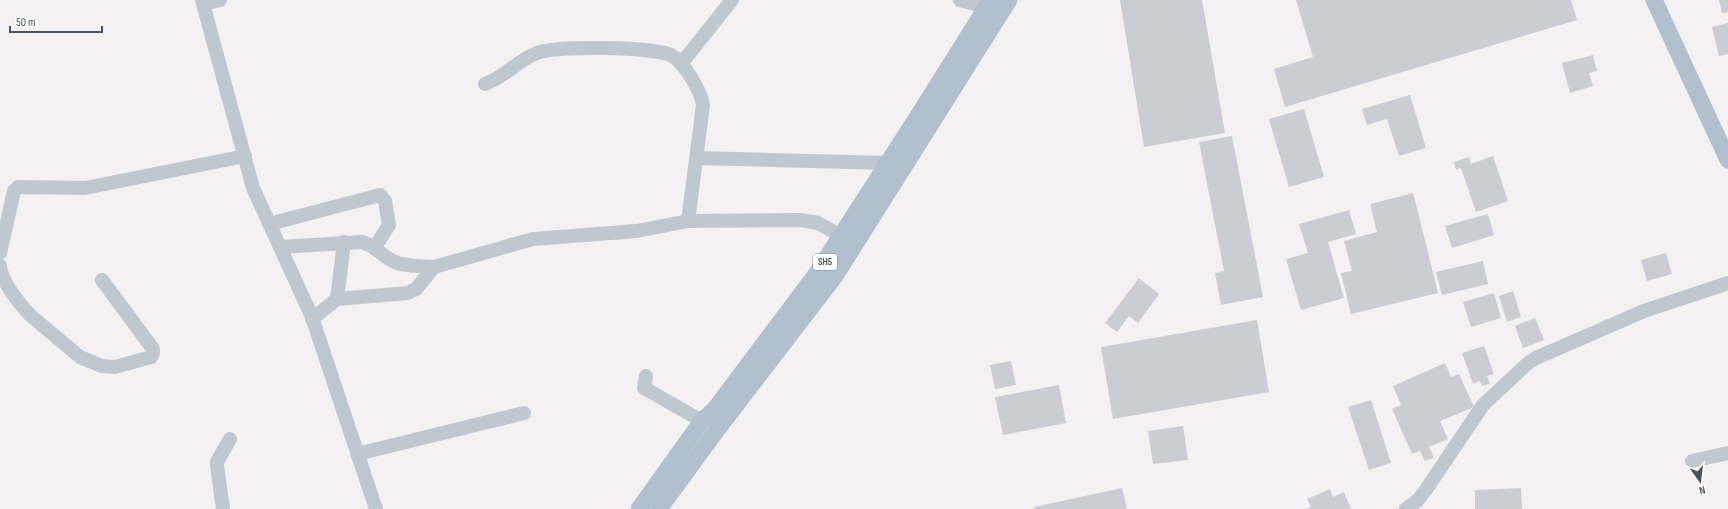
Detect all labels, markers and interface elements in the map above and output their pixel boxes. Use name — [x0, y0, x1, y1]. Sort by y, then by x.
scale bar — [10, 8, 102, 34]
text: 50 m — [16, 15, 36, 30]
road number: SH5 — [813, 254, 837, 270]
north arrow — [1680, 461, 1720, 501]
text: N — [1698, 483, 1707, 497]

